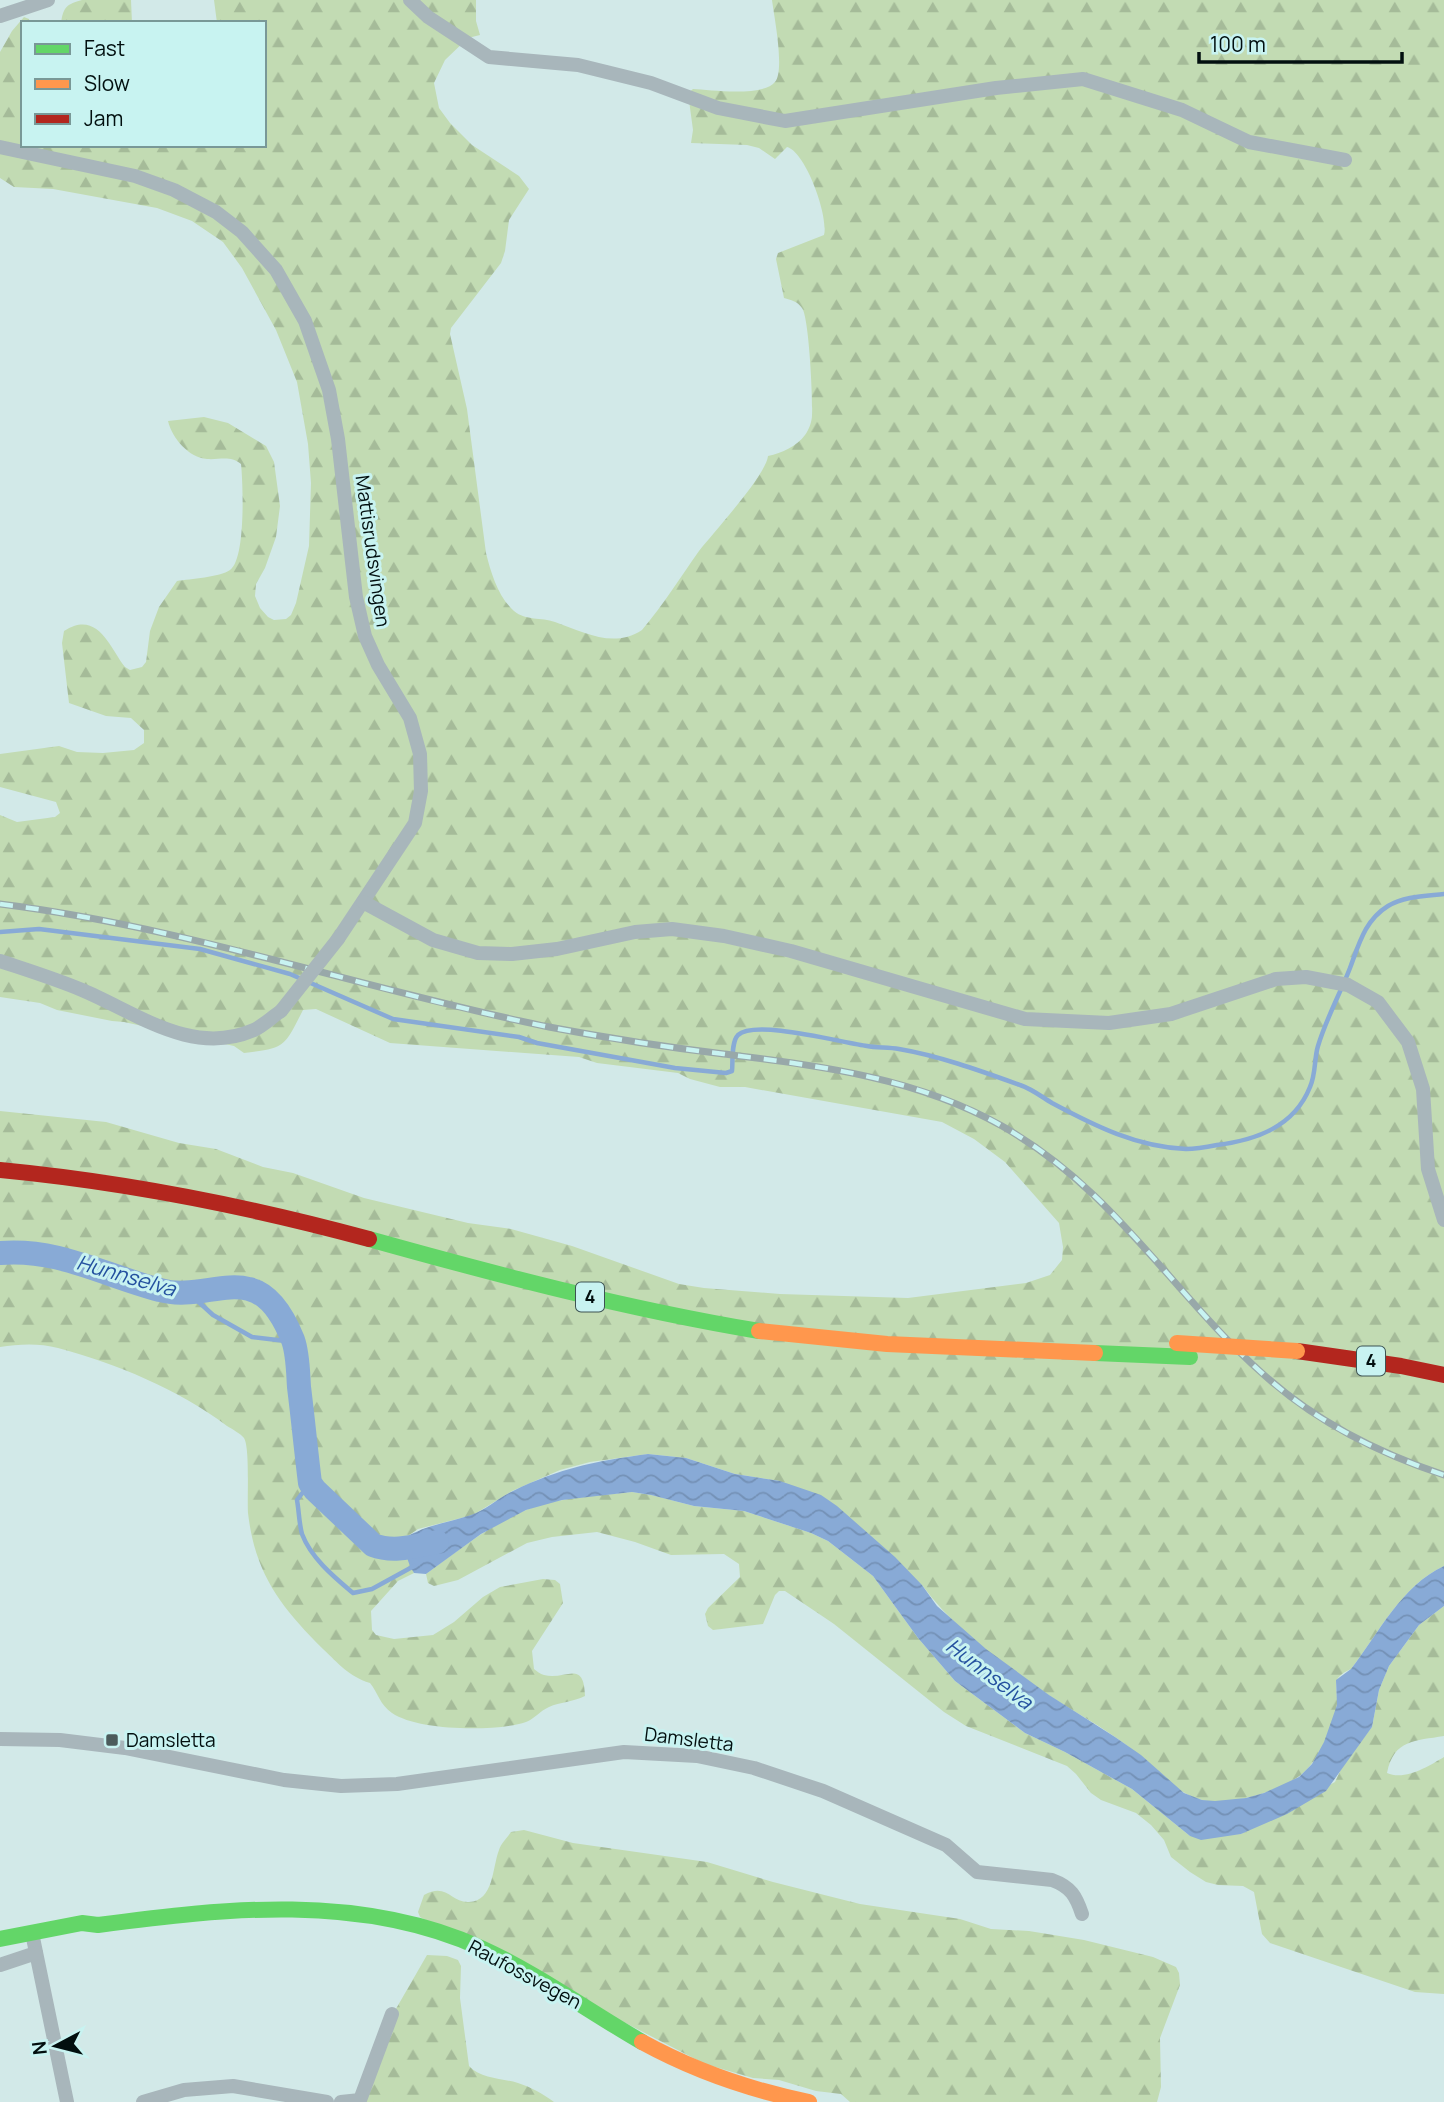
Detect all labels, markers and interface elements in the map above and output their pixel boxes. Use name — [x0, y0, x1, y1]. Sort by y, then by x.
legend — [21, 21, 266, 147]
scale bar — [1199, 21, 1402, 65]
text: 100 m — [1210, 30, 1266, 58]
text: Fast — [84, 34, 125, 62]
text: Slow — [84, 69, 130, 97]
text: Jam — [84, 104, 123, 132]
street label: Mattisrudsvingen — [349, 474, 397, 628]
water label: Hunnselva — [74, 1248, 180, 1303]
road number: 4 — [576, 1282, 604, 1312]
road number: 4 — [1357, 1346, 1385, 1376]
water label: Hunnselva — [941, 1631, 1040, 1716]
street label: Damsletta — [643, 1721, 735, 1757]
place label: Damsletta — [126, 1727, 216, 1753]
marker: Damsletta — [104, 1732, 120, 1748]
street label: Raufossvegen — [464, 1933, 586, 2015]
north arrow — [21, 2011, 91, 2081]
text: N — [25, 2040, 53, 2056]

